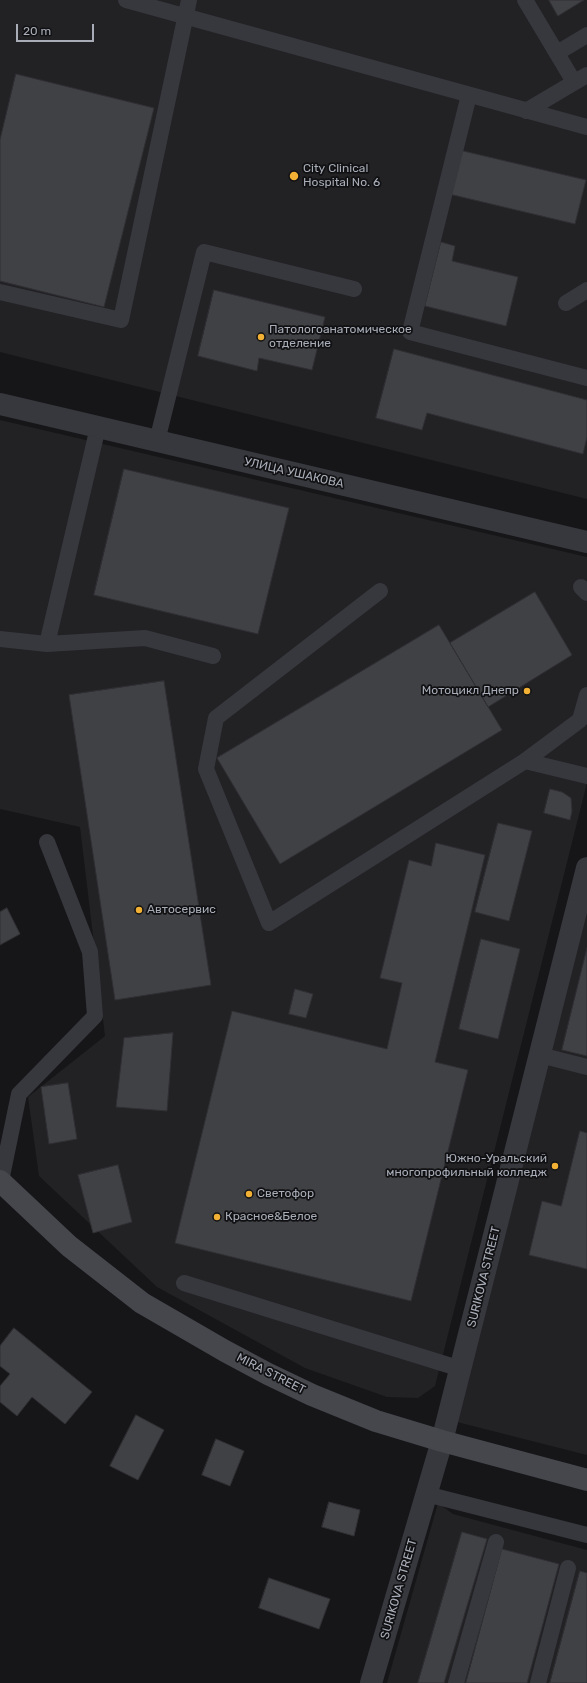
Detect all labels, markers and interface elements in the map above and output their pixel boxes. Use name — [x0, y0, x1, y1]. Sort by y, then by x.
scale bar — [18, 16, 96, 42]
text: 20 m — [23, 24, 51, 38]
place label: City Clinical Hospital No. 6 — [303, 162, 380, 190]
marker: City Clinical Hospital No. 6 — [288, 170, 300, 182]
place label: Патологоанатомическое отделение — [269, 323, 412, 351]
marker: Патологоанатомическое отделение — [256, 332, 266, 342]
street label: УЛИЦА УШАКОВА — [243, 455, 345, 491]
place label: Мотоцикл Днепр — [422, 684, 519, 698]
marker: Мотоцикл Днепр — [522, 686, 532, 696]
place label: Автосервис — [147, 903, 216, 917]
marker: Автосервис — [134, 905, 144, 915]
place label: Южно-Уральский многопрофильный колледж — [386, 1152, 547, 1180]
marker: Южно-Уральский многопрофильный колледж — [550, 1161, 560, 1171]
place label: Светофор — [257, 1187, 314, 1201]
marker: Светофор — [244, 1189, 254, 1199]
place label: Красное&Белое — [225, 1210, 317, 1224]
marker: Красное&Белое — [212, 1212, 222, 1222]
street label: SURIKOVA STREET — [464, 1225, 504, 1329]
street label: MIRA STREET — [234, 1350, 308, 1398]
street label: SURIKOVA STREET — [378, 1537, 420, 1641]

